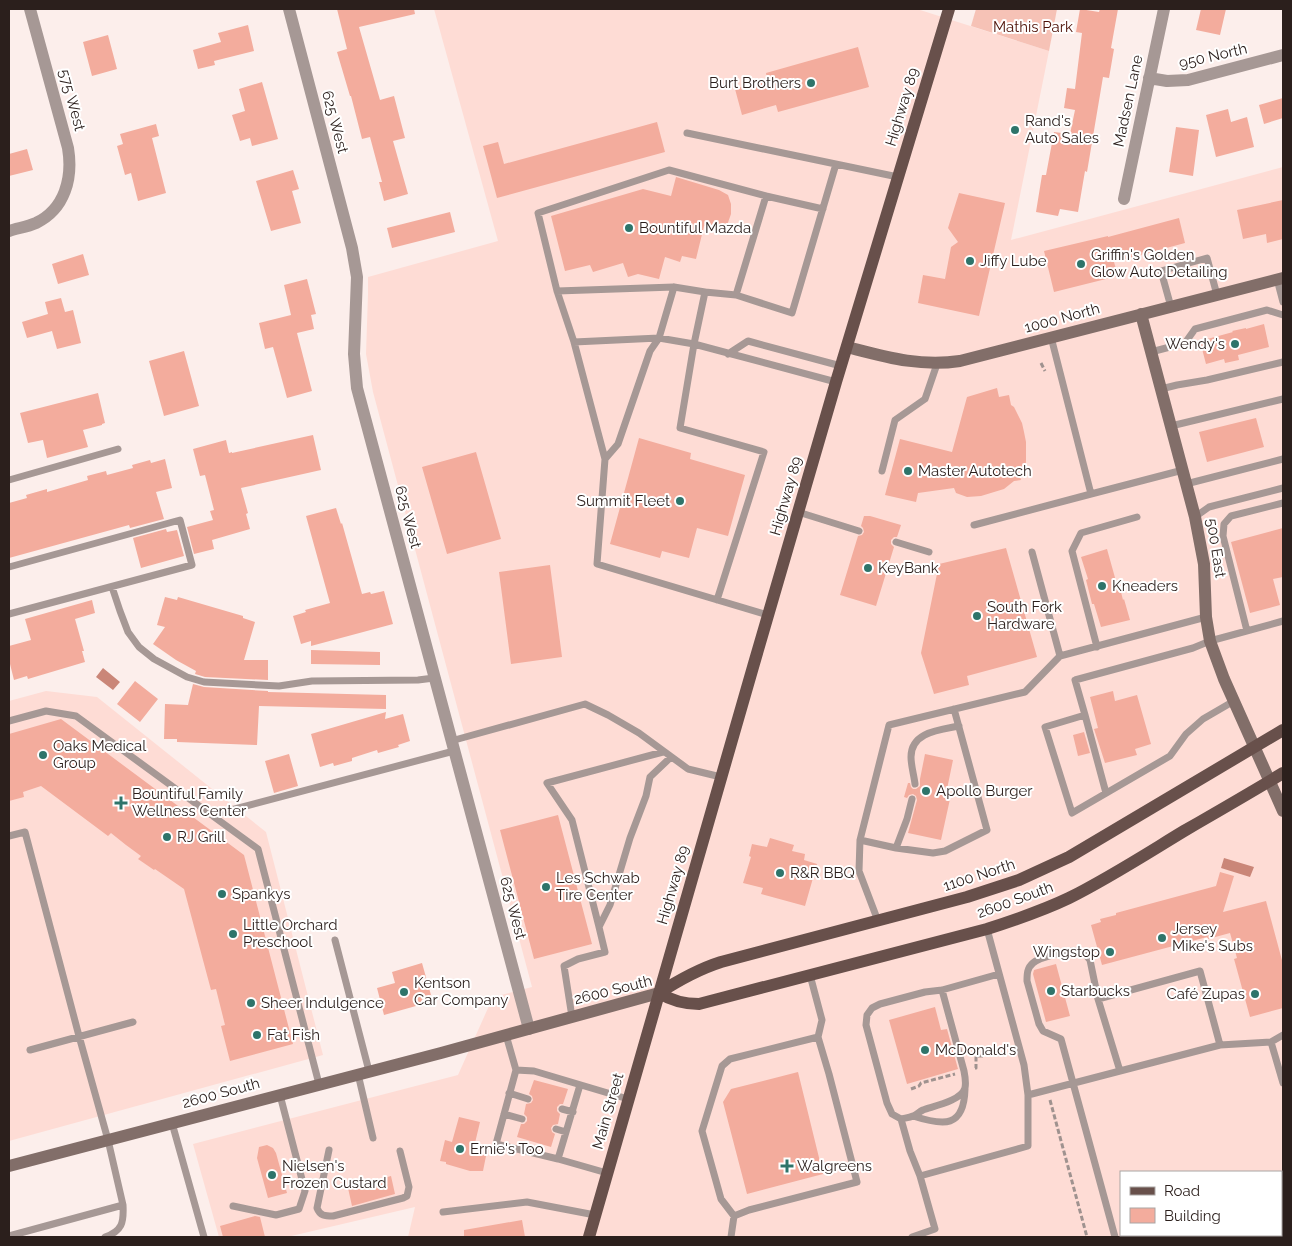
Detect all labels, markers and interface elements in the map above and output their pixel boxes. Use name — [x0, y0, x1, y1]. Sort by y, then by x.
park label: Mathis Park — [993, 18, 1073, 36]
street label: 950 North — [1177, 39, 1249, 73]
street label: Madsen Lane — [1109, 53, 1147, 149]
street label: Highway 89 — [881, 65, 923, 149]
street label: 575 West — [55, 67, 89, 133]
place label: Burt Brothers — [709, 74, 801, 92]
marker: Burt Brothers — [805, 77, 817, 89]
street label: 625 West — [318, 89, 352, 155]
place label: Rand's Auto Sales — [1025, 112, 1099, 147]
marker: Rand's Auto Sales — [1009, 124, 1021, 136]
place label: Bountiful Mazda — [639, 219, 751, 237]
marker: Bountiful Mazda — [623, 222, 635, 234]
place label: Griffin's Golden Glow Auto Detailing — [1091, 246, 1227, 281]
place label: Jiffy Lube — [980, 252, 1047, 270]
marker: Jiffy Lube — [964, 255, 976, 267]
marker: Griffin's Golden Glow Auto Detailing — [1075, 258, 1087, 270]
street label: 1000 North — [1022, 299, 1102, 337]
place label: Wendy's — [1165, 335, 1225, 353]
marker: Wendy's — [1229, 338, 1241, 350]
street label: Highway 89 — [766, 454, 806, 538]
place label: Master Autotech — [918, 462, 1032, 480]
marker: Master Autotech — [902, 465, 914, 477]
street label: 625 West — [391, 484, 425, 550]
place label: Summit Fleet — [577, 492, 670, 510]
marker: Summit Fleet — [674, 495, 686, 507]
street label: 500 East — [1202, 517, 1230, 579]
place label: KeyBank — [878, 559, 939, 577]
marker: KeyBank — [862, 562, 874, 574]
place label: Kneaders — [1112, 577, 1178, 595]
marker: Kneaders — [1096, 580, 1108, 592]
place label: South Fork Hardware — [987, 598, 1062, 633]
marker: South Fork Hardware — [971, 610, 983, 622]
place label: Oaks Medical Group — [53, 737, 147, 772]
marker: Oaks Medical Group — [37, 749, 49, 761]
place label: Apollo Burger — [936, 782, 1033, 800]
place label: Bountiful Family Wellness Center — [132, 785, 247, 820]
marker: Apollo Burger — [920, 785, 932, 797]
marker: Bountiful Family Wellness Center — [114, 796, 128, 810]
place label: RJ Grill — [177, 828, 226, 846]
marker: RJ Grill — [161, 831, 173, 843]
street label: Highway 89 — [653, 843, 693, 927]
street label: 1100 North — [941, 855, 1017, 895]
place label: R&R BBQ — [790, 864, 855, 882]
marker: R&R BBQ — [774, 867, 786, 879]
place label: Les Schwab Tire Center — [556, 869, 640, 904]
street label: 625 West — [496, 875, 530, 941]
street label: 2600 South — [974, 878, 1056, 922]
marker: Les Schwab Tire Center — [540, 881, 552, 893]
place label: Spankys — [232, 885, 290, 903]
marker: Spankys — [216, 888, 228, 900]
place label: Little Orchard Preschool — [243, 916, 338, 951]
place label: Jersey Mike's Subs — [1172, 920, 1253, 955]
marker: Little Orchard Preschool — [227, 928, 239, 940]
marker: Jersey Mike's Subs — [1156, 932, 1168, 944]
place label: Wingstop — [1033, 943, 1100, 961]
marker: Wingstop — [1104, 946, 1116, 958]
street label: 2600 South — [572, 972, 654, 1008]
place label: Kentson Car Company — [414, 974, 508, 1009]
place label: Starbucks — [1061, 982, 1130, 1000]
marker: Starbucks — [1045, 985, 1057, 997]
place label: Café Zupas — [1166, 985, 1245, 1003]
marker: Kentson Car Company — [398, 986, 410, 998]
marker: Café Zupas — [1249, 988, 1261, 1000]
place label: Sheer Indulgence — [261, 994, 384, 1012]
marker: Sheer Indulgence — [245, 997, 257, 1009]
place label: Fat Fish — [267, 1026, 320, 1044]
marker: Fat Fish — [251, 1029, 263, 1041]
place label: McDonald's — [935, 1041, 1016, 1059]
marker: McDonald's — [919, 1044, 931, 1056]
street label: Main Street — [589, 1071, 627, 1151]
street label: 2600 South — [180, 1074, 262, 1112]
place label: Ernie's Too — [470, 1140, 544, 1158]
marker: Ernie's Too — [454, 1143, 466, 1155]
place label: Nielsen's Frozen Custard — [282, 1157, 387, 1192]
place label: Walgreens — [797, 1157, 872, 1175]
marker: Walgreens — [781, 1160, 793, 1172]
marker: Nielsen's Frozen Custard — [266, 1169, 278, 1181]
legend — [1120, 1171, 1282, 1236]
text: Road — [1164, 1182, 1200, 1200]
text: Building — [1164, 1207, 1221, 1225]

